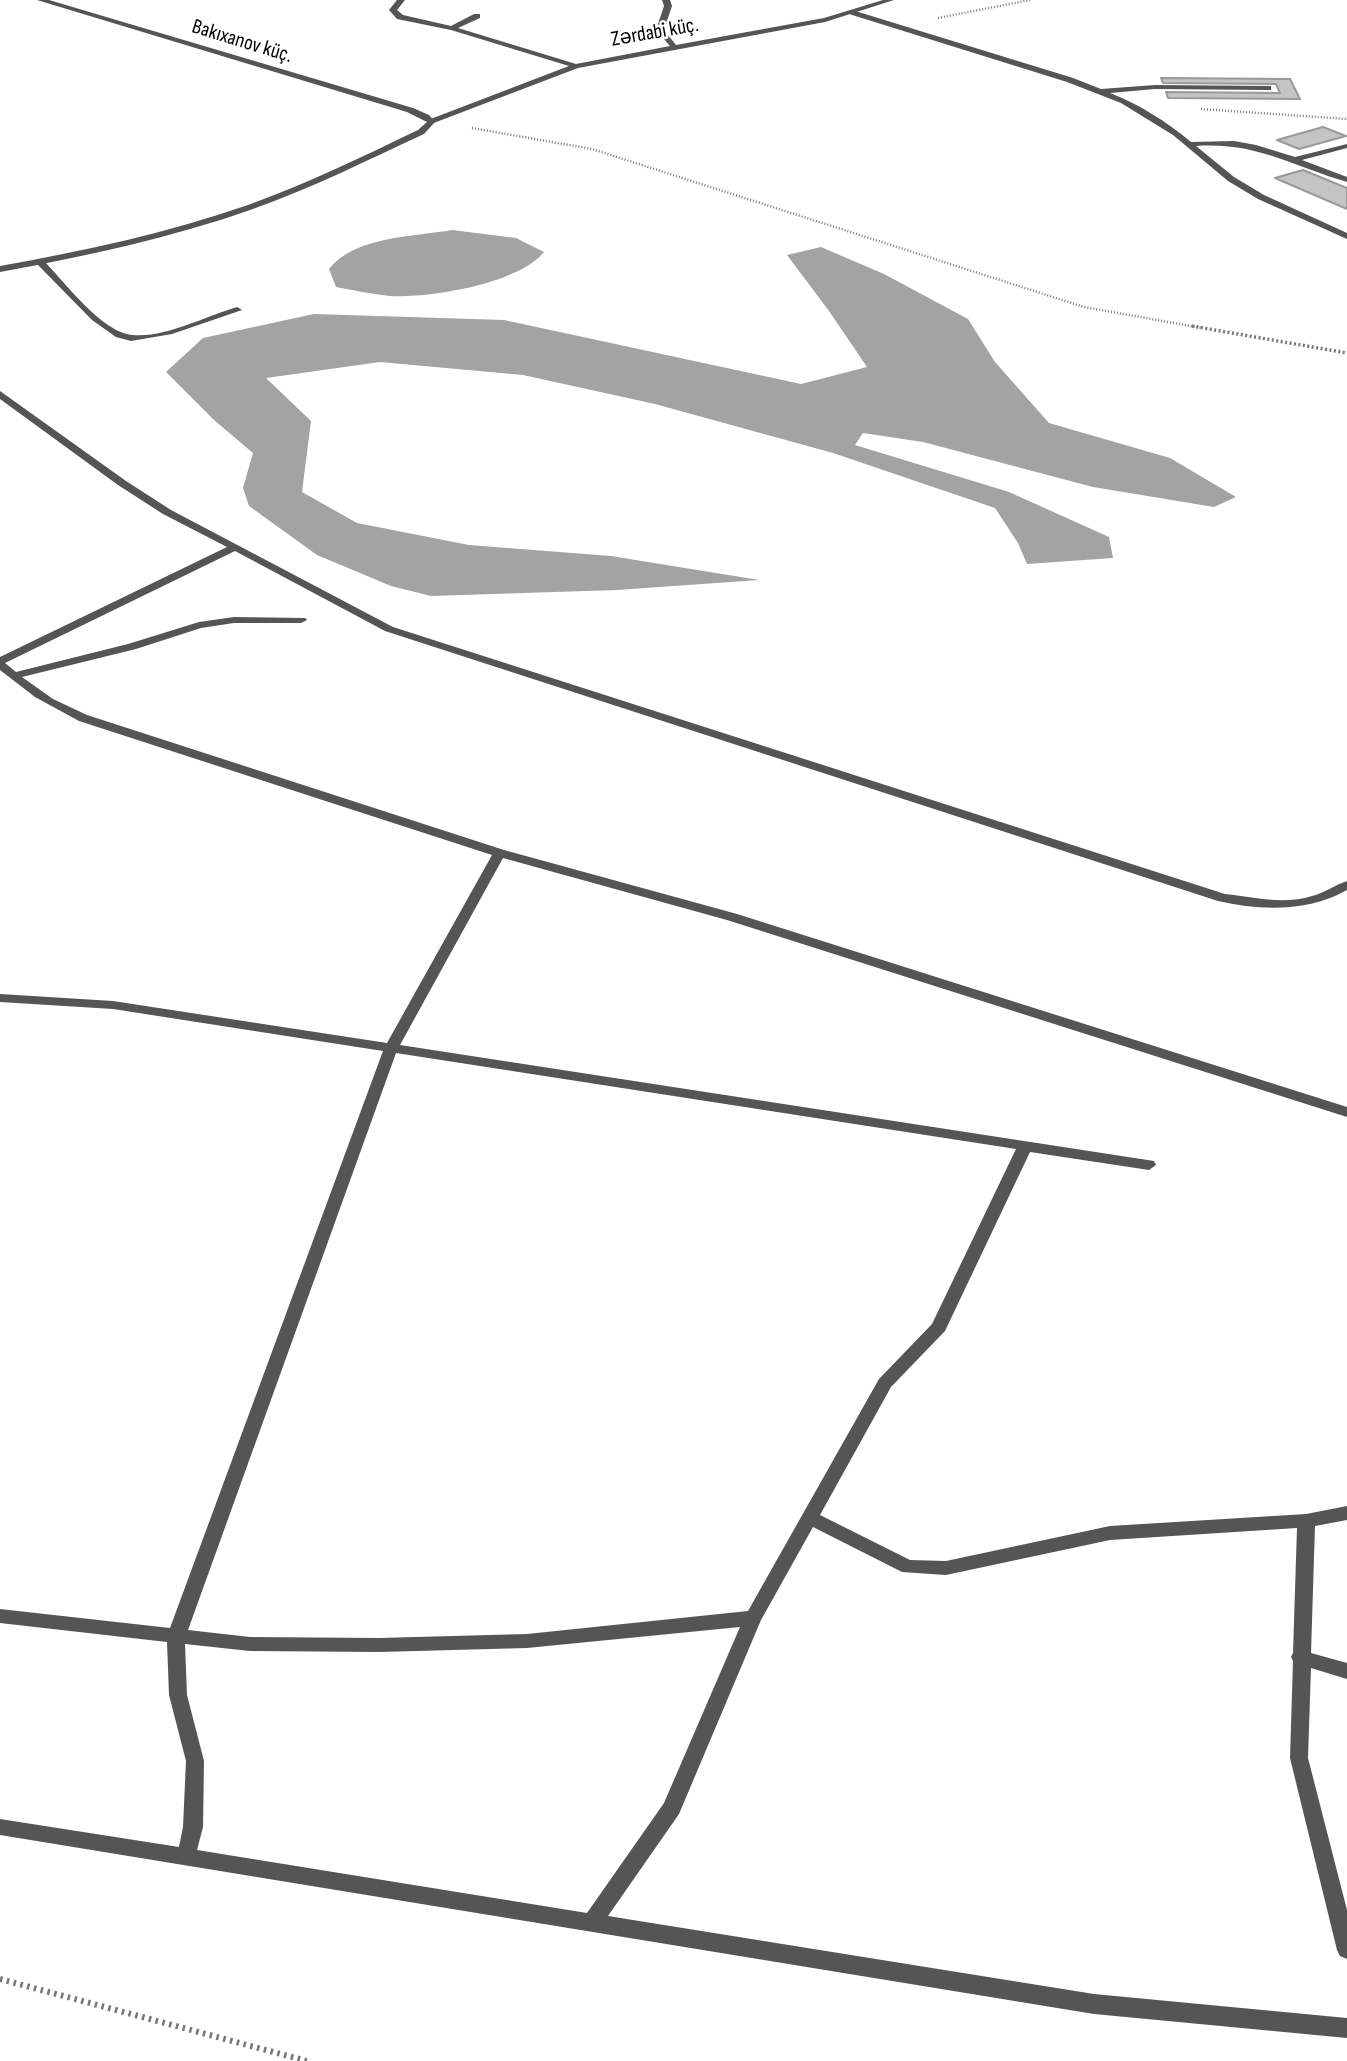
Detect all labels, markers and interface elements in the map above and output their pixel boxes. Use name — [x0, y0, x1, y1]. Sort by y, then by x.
street label: Zərdabi küç. — [609, 13, 701, 53]
street label: Bakıxanov küç. — [189, 15, 295, 69]

